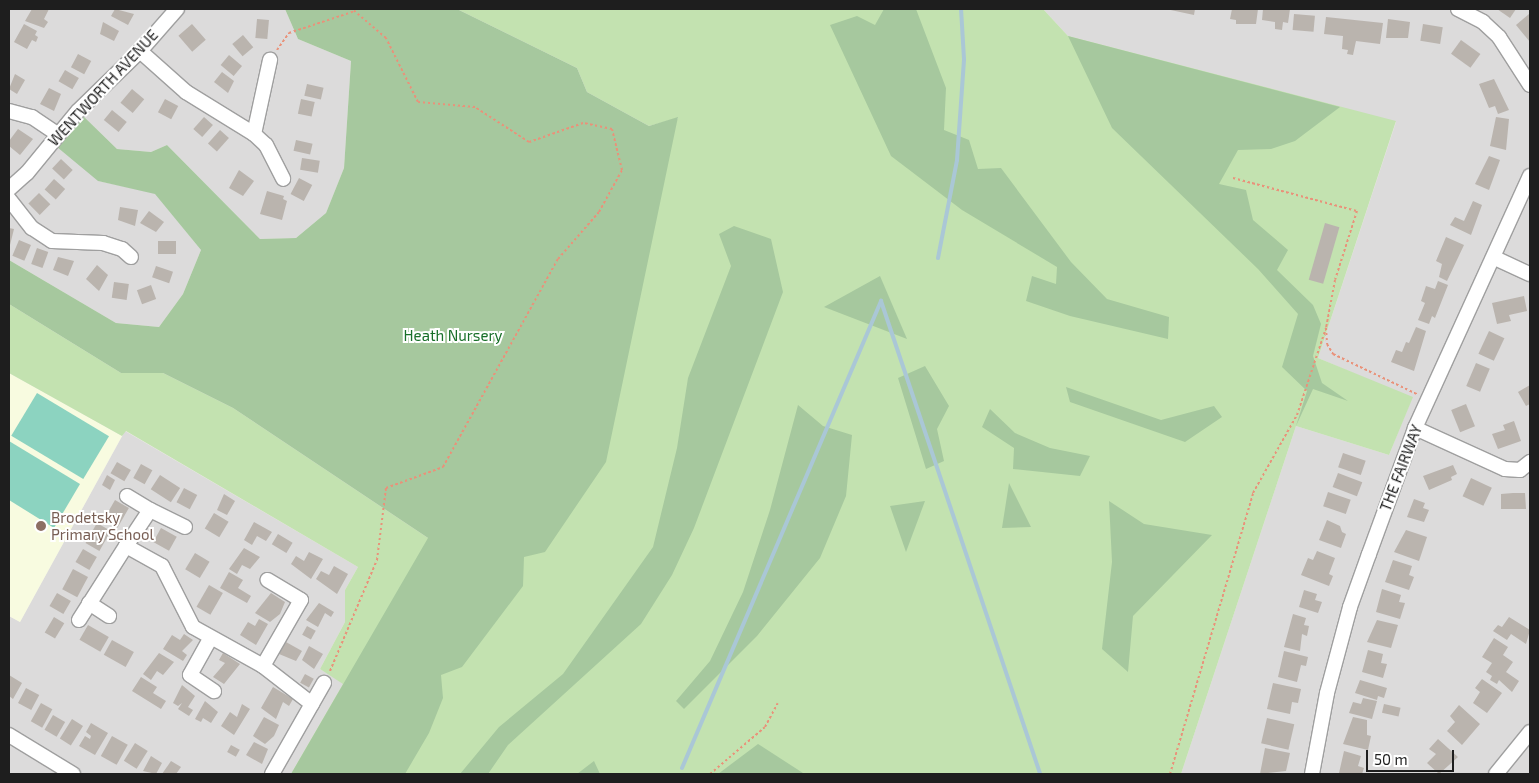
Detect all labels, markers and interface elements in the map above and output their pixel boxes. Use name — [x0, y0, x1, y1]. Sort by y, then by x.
street label: WENTWORTH AVENUE — [44, 26, 162, 150]
park label: Heath Nursery — [404, 327, 502, 345]
street label: THE FAIRWAY — [1376, 422, 1426, 514]
place label: Brodetsky Primary School — [51, 508, 154, 543]
marker: Brodetsky Primary School — [35, 520, 47, 532]
scale bar — [1369, 740, 1456, 772]
text: 50 m — [1374, 750, 1408, 768]

